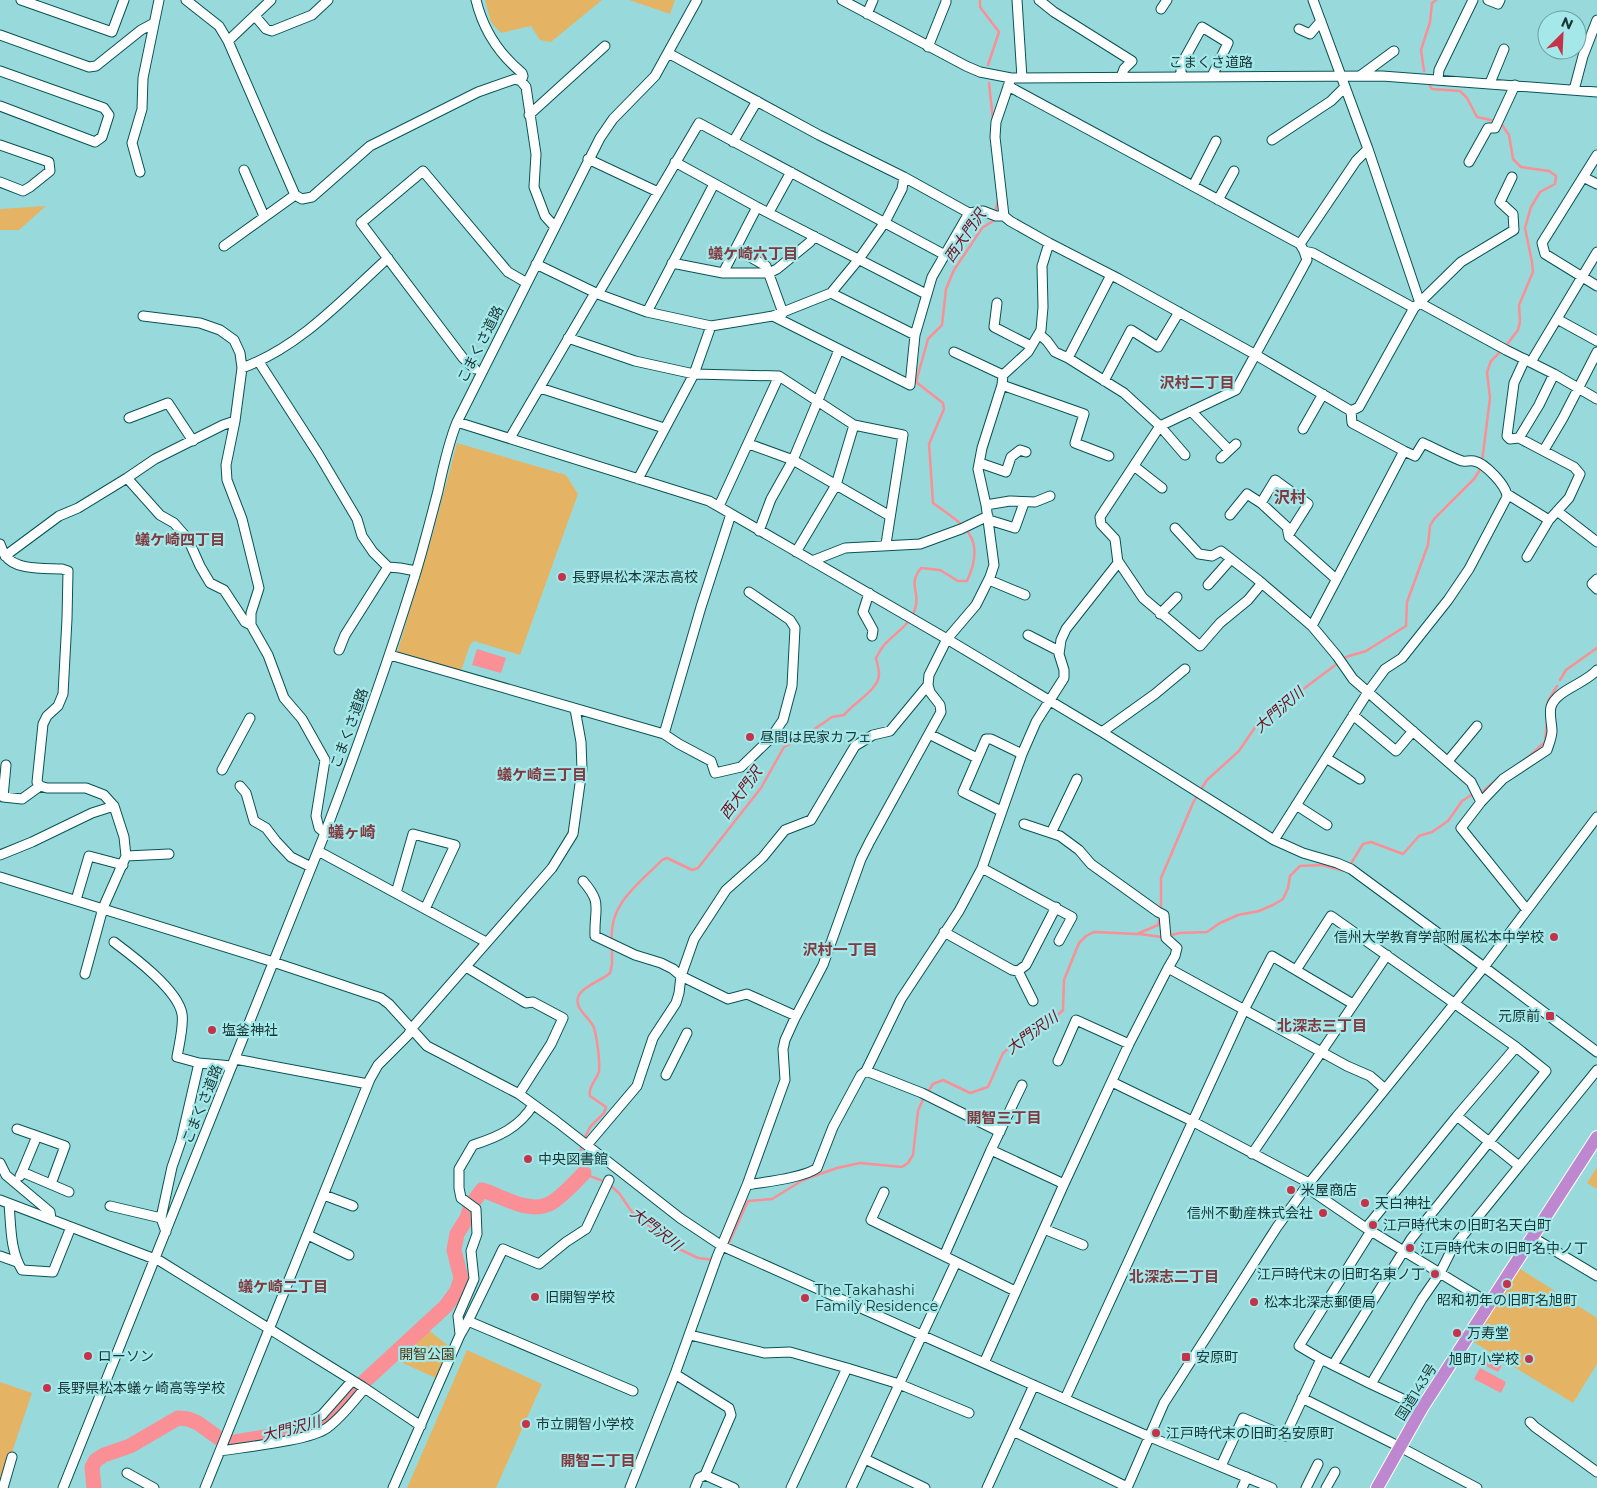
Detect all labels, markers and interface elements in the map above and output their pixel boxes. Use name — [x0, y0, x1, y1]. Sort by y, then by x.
north arrow — [1537, 10, 1587, 60]
text: N — [1558, 13, 1576, 34]
street label: こまくさ道路 — [1169, 53, 1253, 71]
water label: 西大門沢 — [940, 204, 991, 266]
district label: 蟻ケ崎六丁目 — [708, 244, 798, 263]
street label: こまくさ道路 — [453, 302, 507, 386]
district label: 沢村二丁目 — [1159, 373, 1235, 392]
district label: 沢村 — [1274, 488, 1306, 507]
district label: 蟻ケ崎四丁目 — [135, 530, 225, 549]
place label: 長野県松本深志高校 — [572, 568, 698, 586]
marker: 長野県松本深志高校 — [556, 571, 568, 583]
water label: 大門沢川 — [1250, 681, 1309, 736]
street label: こまくさ道路 — [326, 685, 372, 771]
place label: 昼間は民家カフェ — [760, 728, 872, 746]
marker: 昼間は民家カフェ — [744, 731, 756, 743]
water label: 西大門沢 — [715, 761, 767, 823]
district label: 蟻ケ崎三丁目 — [497, 765, 587, 784]
district label: 蟻ヶ崎 — [328, 823, 376, 842]
place label: 信州大学教育学部附属松本中学校 — [1334, 928, 1544, 946]
marker: 信州大学教育学部附属松本中学校 — [1548, 931, 1560, 943]
district label: 沢村一丁目 — [802, 940, 878, 959]
water label: 大門沢川 — [1002, 1006, 1063, 1058]
place label: 元原前 — [1498, 1007, 1540, 1025]
marker: 元原前 — [1544, 1010, 1556, 1022]
district label: 北深志三丁目 — [1277, 1016, 1367, 1035]
place label: 塩釜神社 — [222, 1021, 278, 1039]
marker: 塩釜神社 — [206, 1024, 218, 1036]
street label: こまくさ道路 — [178, 1062, 226, 1146]
district label: 開智三丁目 — [966, 1108, 1042, 1127]
place label: 中央図書館 — [538, 1150, 608, 1168]
marker: 中央図書館 — [522, 1153, 534, 1165]
place label: 米屋商店 — [1301, 1181, 1357, 1199]
marker: 米屋商店 — [1285, 1184, 1297, 1196]
place label: 天白神社 — [1375, 1194, 1431, 1212]
marker: 天白神社 — [1359, 1197, 1371, 1209]
water label: 大門沢川 — [627, 1203, 687, 1256]
place label: 信州不動産株式会社 — [1187, 1204, 1313, 1222]
marker: 信州不動産株式会社 — [1317, 1207, 1329, 1219]
place label: 江戸時代末の旧町名天白町 — [1383, 1216, 1551, 1234]
marker: 江戸時代末の旧町名天白町 — [1367, 1219, 1379, 1231]
place label: 江戸時代末の旧町名中ノ丁 — [1420, 1239, 1588, 1257]
marker: 江戸時代末の旧町名中ノ丁 — [1404, 1242, 1416, 1254]
place label: 江戸時代末の旧町名東ノ丁 — [1257, 1265, 1425, 1283]
district label: 北深志二丁目 — [1129, 1267, 1219, 1286]
marker: 江戸時代末の旧町名東ノ丁 — [1429, 1268, 1441, 1280]
district label: 蟻ケ崎二丁目 — [238, 1277, 328, 1296]
marker: 昭和初年の旧町名旭町 — [1501, 1278, 1513, 1290]
place label: The Takahashi Family Residence — [815, 1281, 938, 1315]
place label: 旧開智学校 — [545, 1288, 615, 1306]
marker: 旧開智学校 — [529, 1291, 541, 1303]
place label: 昭和初年の旧町名旭町 — [1437, 1291, 1577, 1309]
marker: The Takahashi Family Residence — [799, 1292, 811, 1304]
place label: 松本北深志郵便局 — [1264, 1293, 1376, 1311]
marker: 松本北深志郵便局 — [1248, 1296, 1260, 1308]
place label: 万寿堂 — [1467, 1324, 1509, 1342]
marker: 万寿堂 — [1451, 1327, 1463, 1339]
park label: 開智公園 — [399, 1345, 455, 1363]
place label: ローソン — [98, 1347, 154, 1365]
place label: 安原町 — [1196, 1348, 1238, 1366]
marker: ローソン — [82, 1350, 94, 1362]
place label: 旭町小学校 — [1449, 1350, 1519, 1368]
marker: 安原町 — [1180, 1351, 1192, 1363]
marker: 旭町小学校 — [1523, 1353, 1535, 1365]
street label: 国道143号 — [1391, 1360, 1441, 1424]
place label: 長野県松本蟻ヶ崎高等学校 — [57, 1379, 225, 1397]
marker: 長野県松本蟻ヶ崎高等学校 — [41, 1382, 53, 1394]
water label: 大門沢川 — [259, 1411, 324, 1445]
place label: 市立開智小学校 — [536, 1415, 634, 1433]
marker: 市立開智小学校 — [520, 1418, 532, 1430]
place label: 江戸時代末の旧町名安原町 — [1166, 1424, 1334, 1442]
marker: 江戸時代末の旧町名安原町 — [1150, 1427, 1162, 1439]
district label: 開智二丁目 — [560, 1451, 636, 1470]

